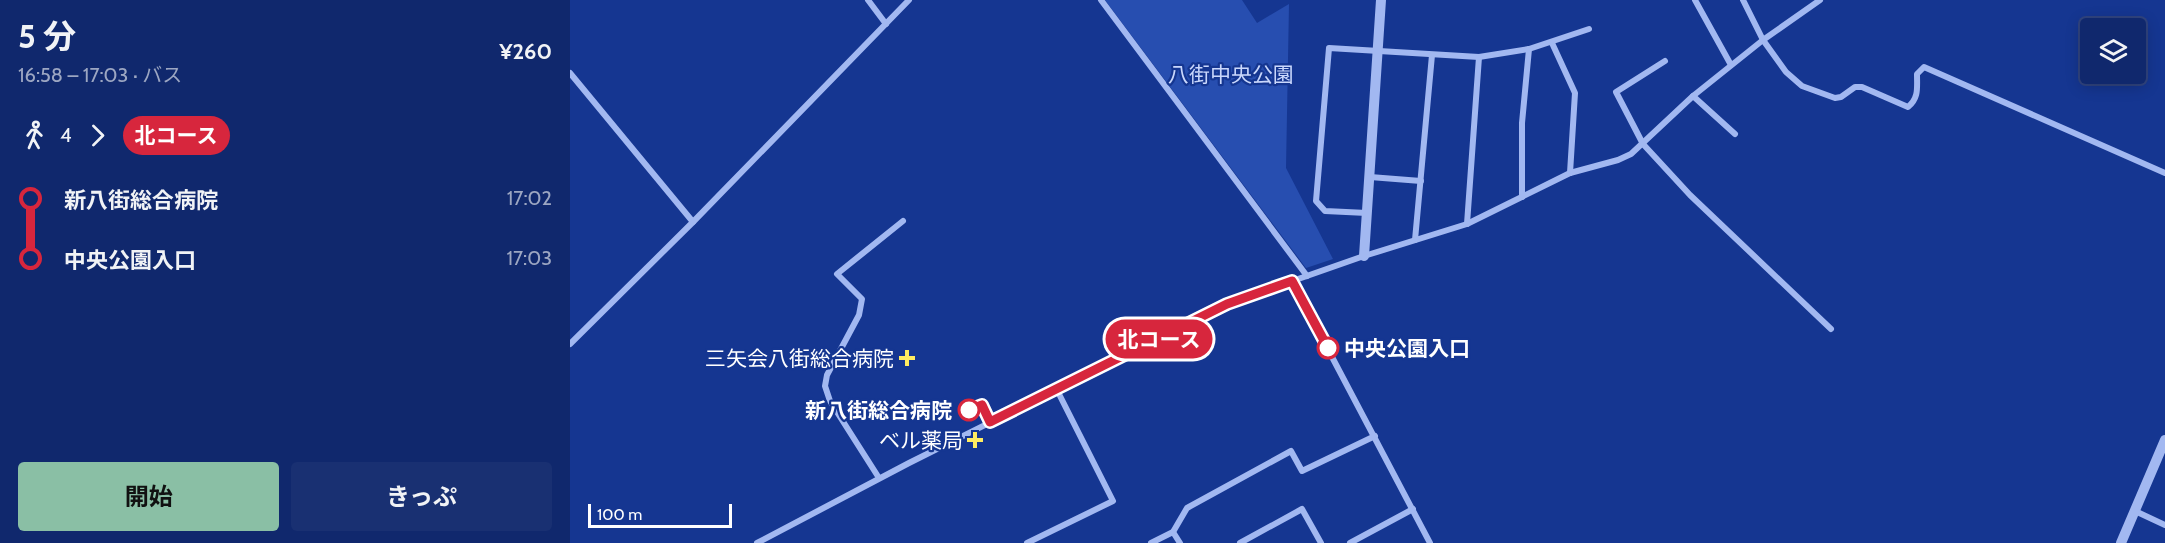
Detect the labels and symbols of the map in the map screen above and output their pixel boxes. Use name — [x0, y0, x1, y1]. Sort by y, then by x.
park label: 八街中央公園 — [1168, 62, 1294, 87]
line badge: 北コース — [1117, 320, 1201, 358]
place label: 中央公園入口 — [1344, 336, 1470, 361]
marker: 中央公園入口 — [1317, 337, 1339, 359]
place label: 三矢会八街総合病院 — [705, 346, 894, 371]
marker: 三矢会八街総合病院 — [898, 349, 916, 367]
place label: 新八街総合病院 — [805, 398, 952, 423]
marker: 新八街総合病院 — [958, 399, 980, 421]
place label: ベル薬局 — [879, 428, 963, 453]
marker: ベル薬局 — [968, 433, 982, 447]
scale bar — [588, 501, 732, 528]

